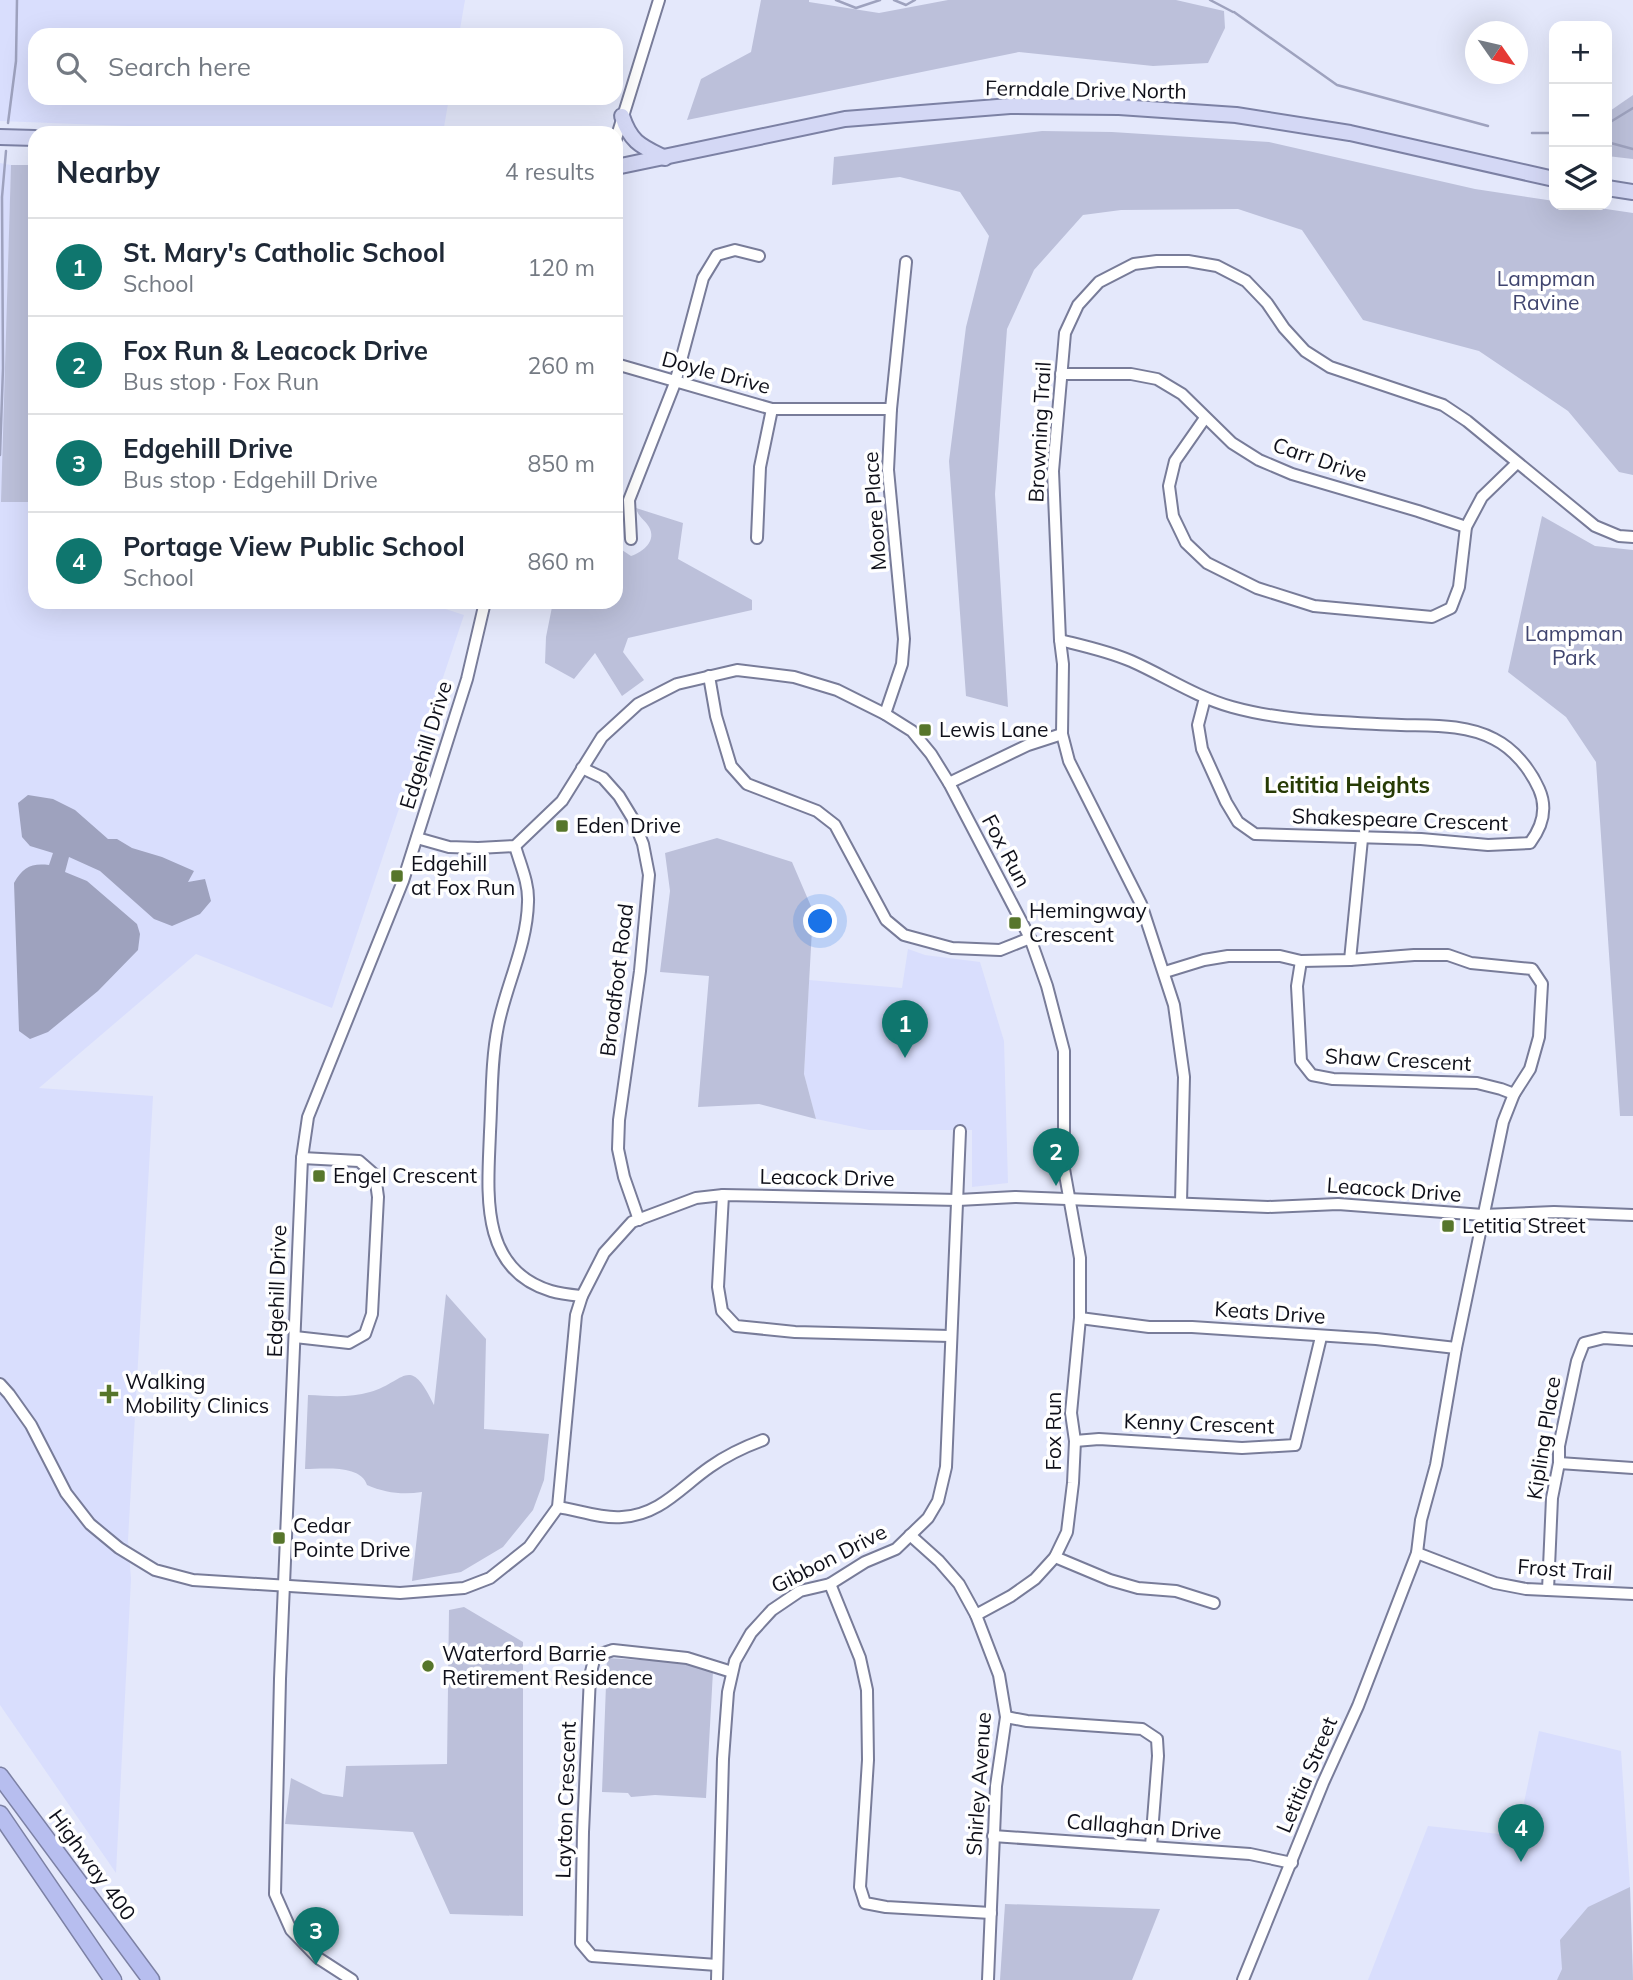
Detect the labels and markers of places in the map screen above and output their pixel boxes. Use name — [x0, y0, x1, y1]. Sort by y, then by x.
place label: Lewis Lane — [939, 716, 1049, 742]
marker: Lewis Lane — [917, 722, 933, 738]
place label: Eden Drive — [576, 812, 681, 838]
marker: Eden Drive — [554, 818, 570, 834]
place label: Edgehill at Fox Run — [411, 850, 515, 900]
marker: Edgehill at Fox Run — [389, 868, 405, 884]
place label: Hemingway Crescent — [1029, 897, 1147, 947]
marker: Hemingway Crescent — [1007, 915, 1023, 931]
pin: 1 — [882, 1000, 928, 1058]
pin: 2 — [1033, 1128, 1079, 1186]
place label: Engel Crescent — [333, 1162, 477, 1188]
marker: Engel Crescent — [311, 1168, 327, 1184]
place label: Letitia Street — [1462, 1212, 1586, 1238]
marker: Letitia Street — [1440, 1218, 1456, 1234]
place label: Walking Mobility Clinics — [125, 1368, 269, 1418]
marker: Walking Mobility Clinics — [99, 1384, 119, 1404]
place label: Cedar Pointe Drive — [293, 1512, 410, 1562]
marker: Cedar Pointe Drive — [271, 1530, 287, 1546]
place label: Waterford Barrie Retirement Residence — [442, 1640, 653, 1690]
marker: Waterford Barrie Retirement Residence — [420, 1658, 436, 1674]
pin: 4 — [1498, 1804, 1544, 1862]
pin: 3 — [293, 1907, 339, 1965]

